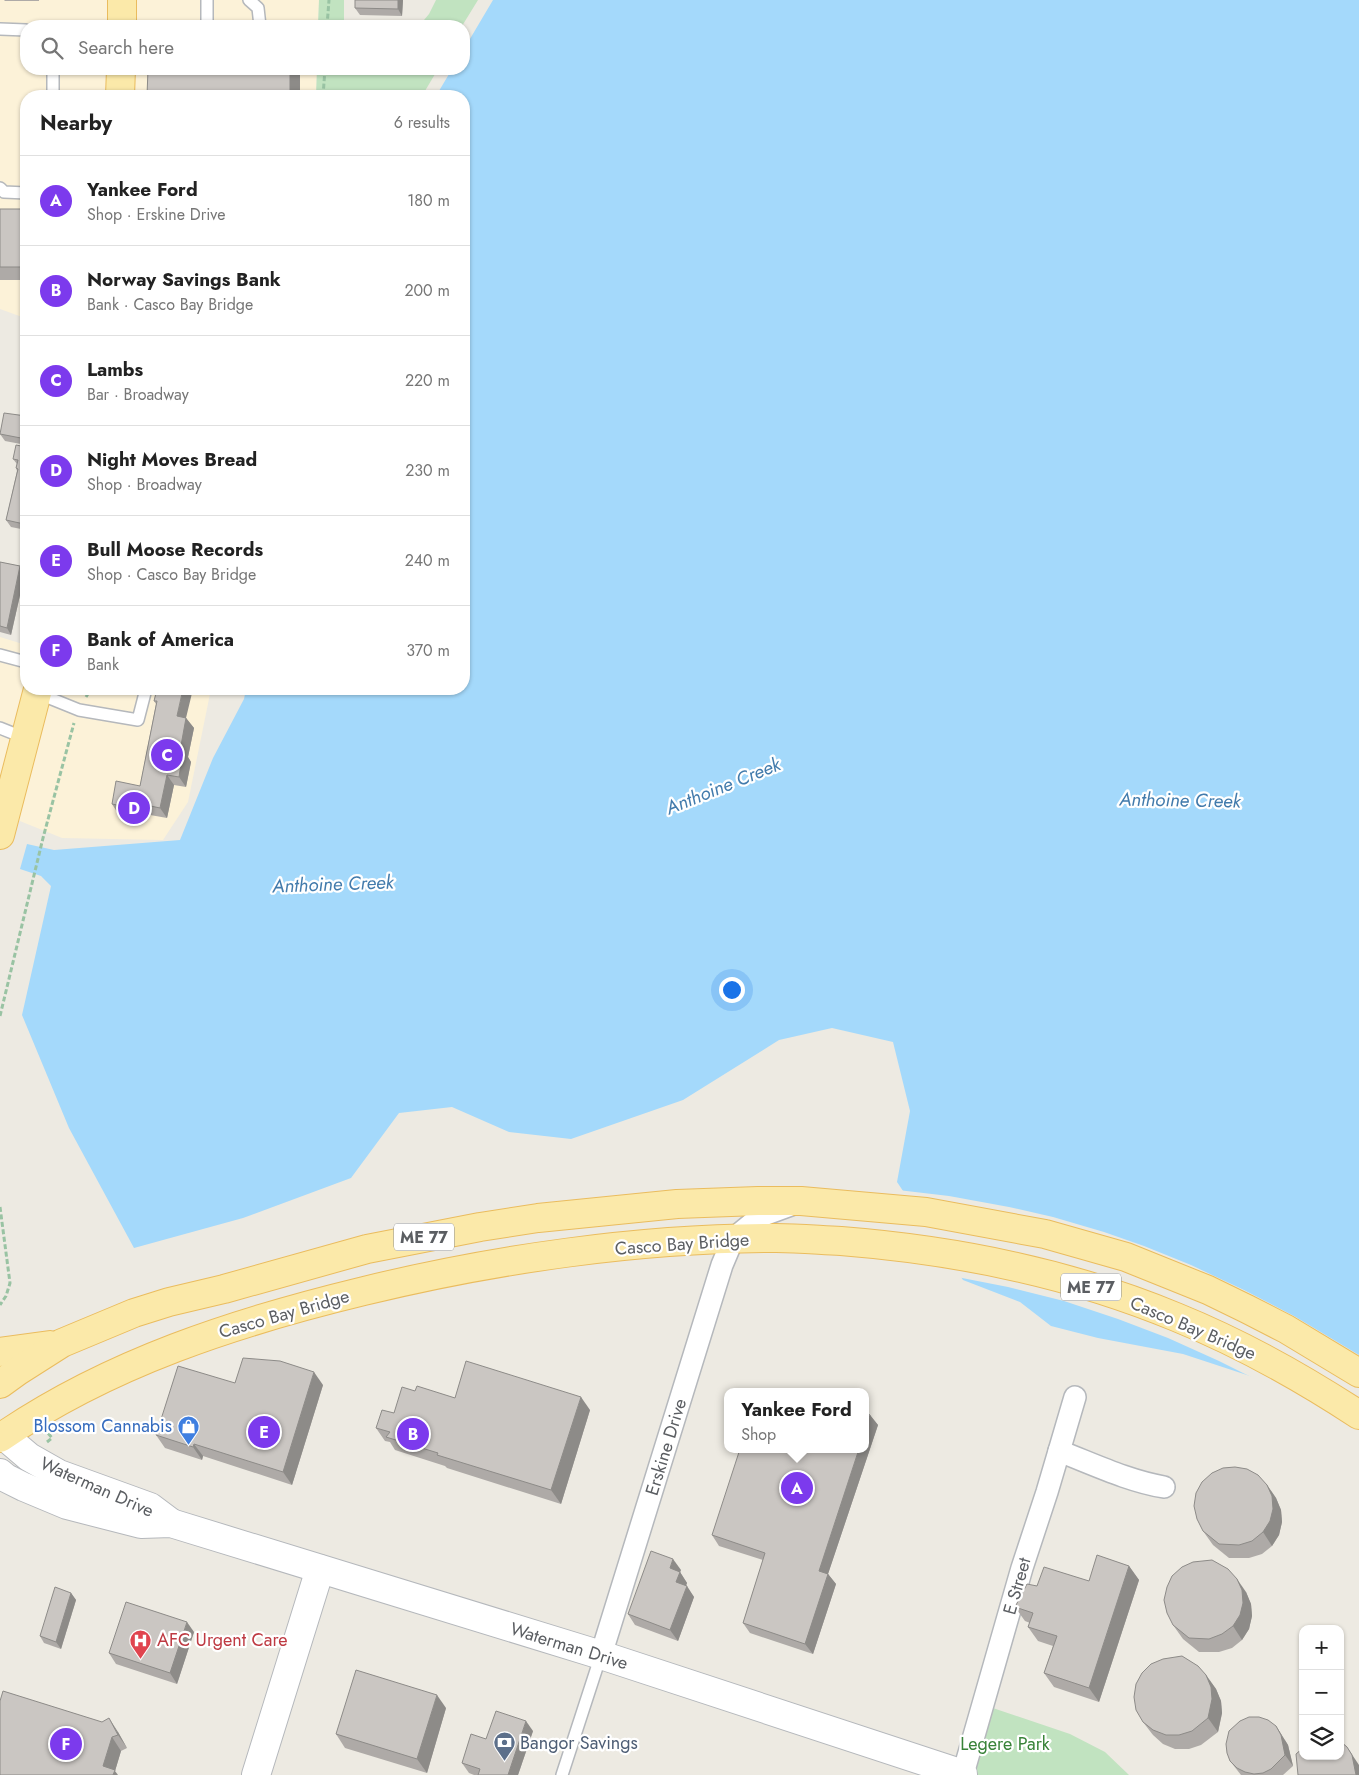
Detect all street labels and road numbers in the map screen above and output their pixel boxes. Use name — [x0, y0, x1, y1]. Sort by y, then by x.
road number: ME 77 — [394, 1224, 454, 1250]
street label: Casco Bay Bridge — [614, 1226, 750, 1262]
road number: ME 77 — [1061, 1274, 1121, 1300]
street label: Casco Bay Bridge — [216, 1283, 352, 1345]
street label: Casco Bay Bridge — [1126, 1290, 1260, 1366]
street label: Erskine Drive — [639, 1395, 693, 1499]
street label: Waterman Drive — [36, 1450, 158, 1524]
street label: E Street — [996, 1554, 1038, 1618]
street label: Waterman Drive — [507, 1616, 631, 1676]

